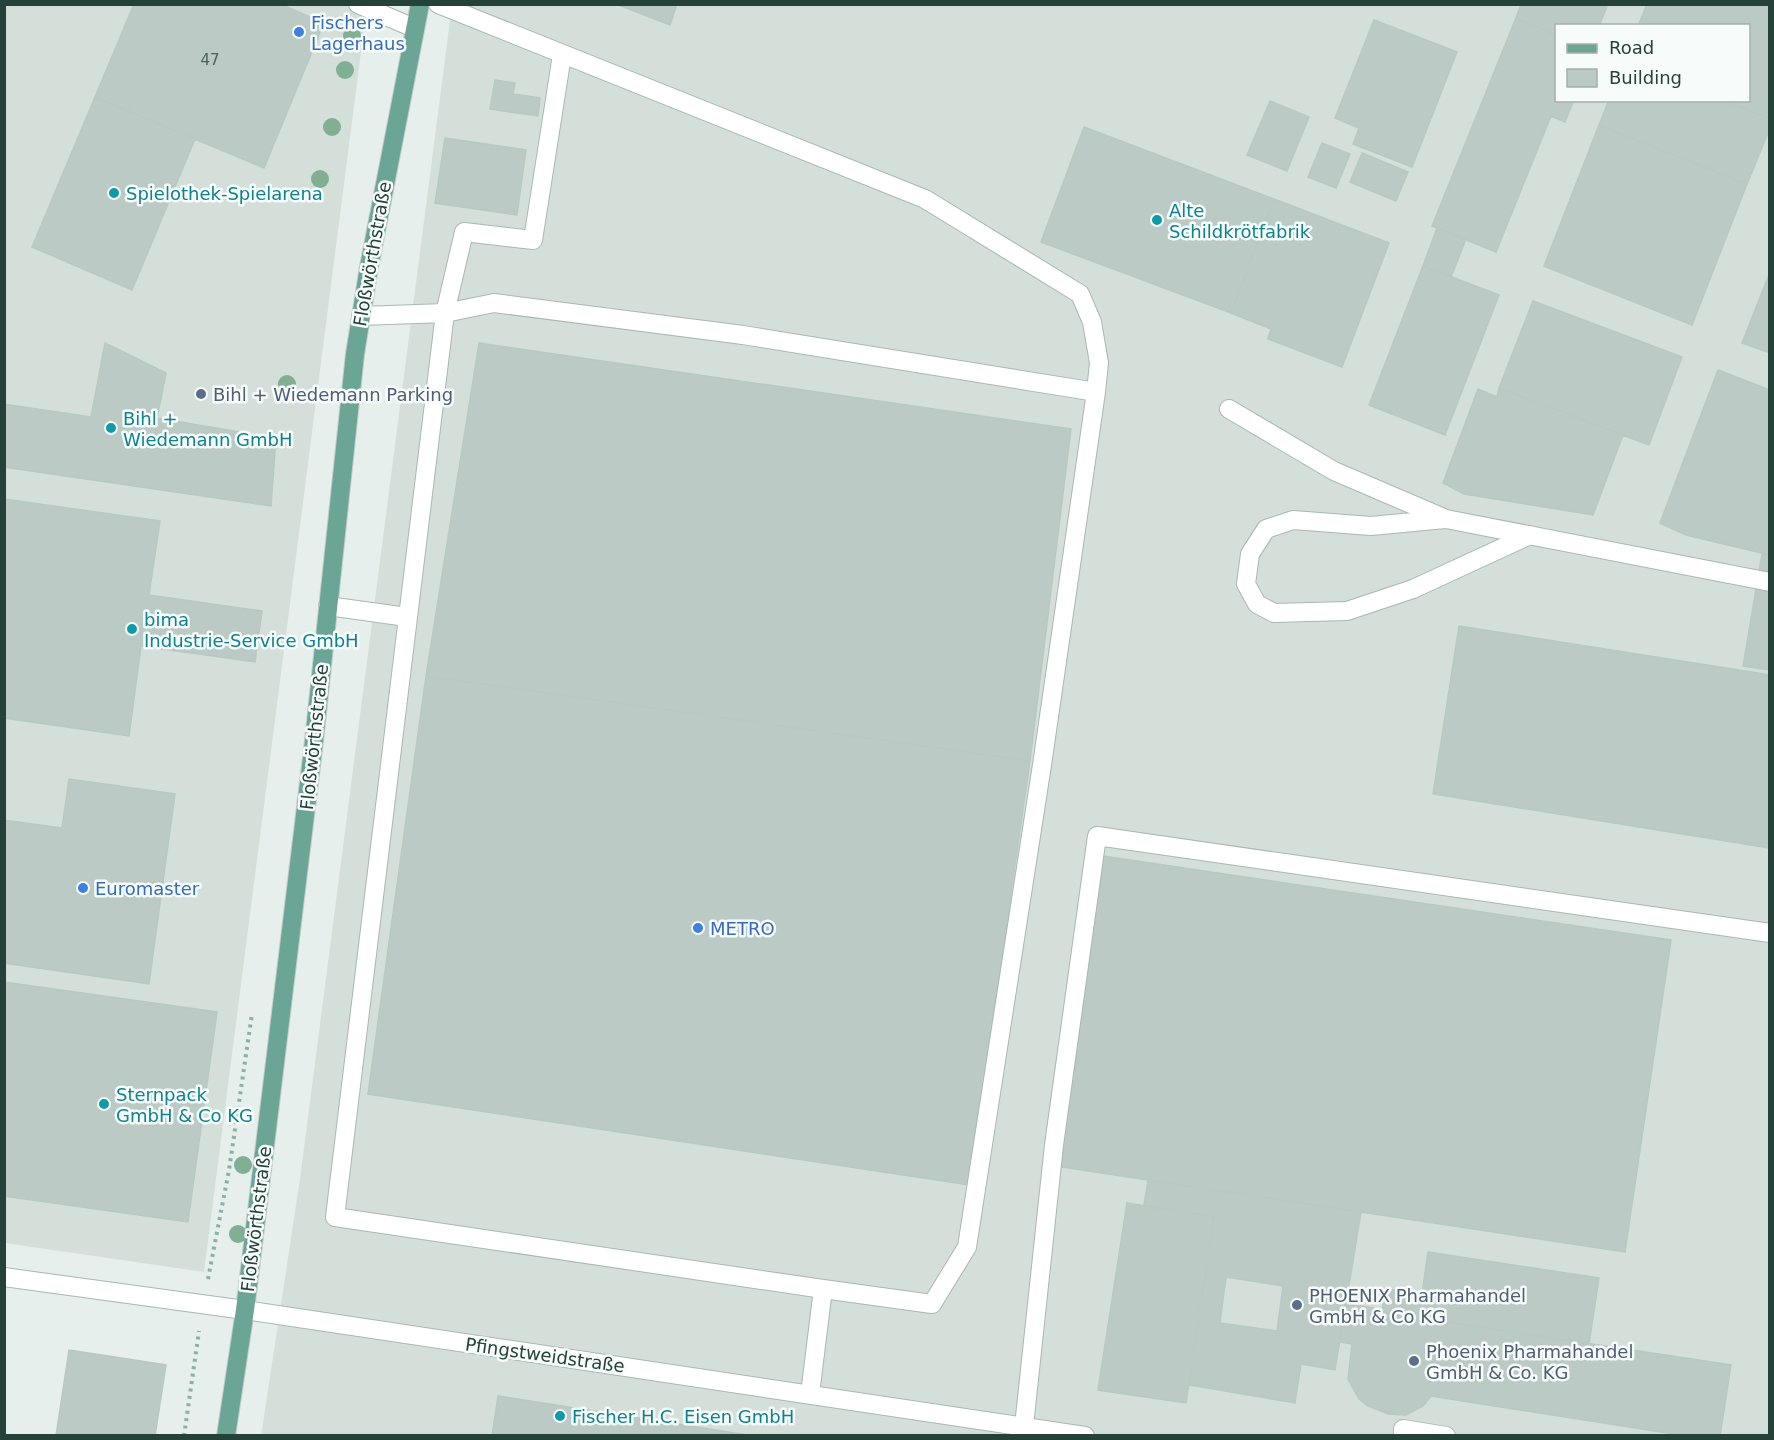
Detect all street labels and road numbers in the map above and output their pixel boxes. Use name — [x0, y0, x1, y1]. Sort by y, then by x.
street label: Floßwörthstraße — [349, 180, 395, 328]
street label: Floßwörthstraße — [296, 663, 332, 811]
street label: Floßwörthstraße — [237, 1145, 275, 1293]
street label: Pfingstweidstraße — [464, 1333, 626, 1377]

